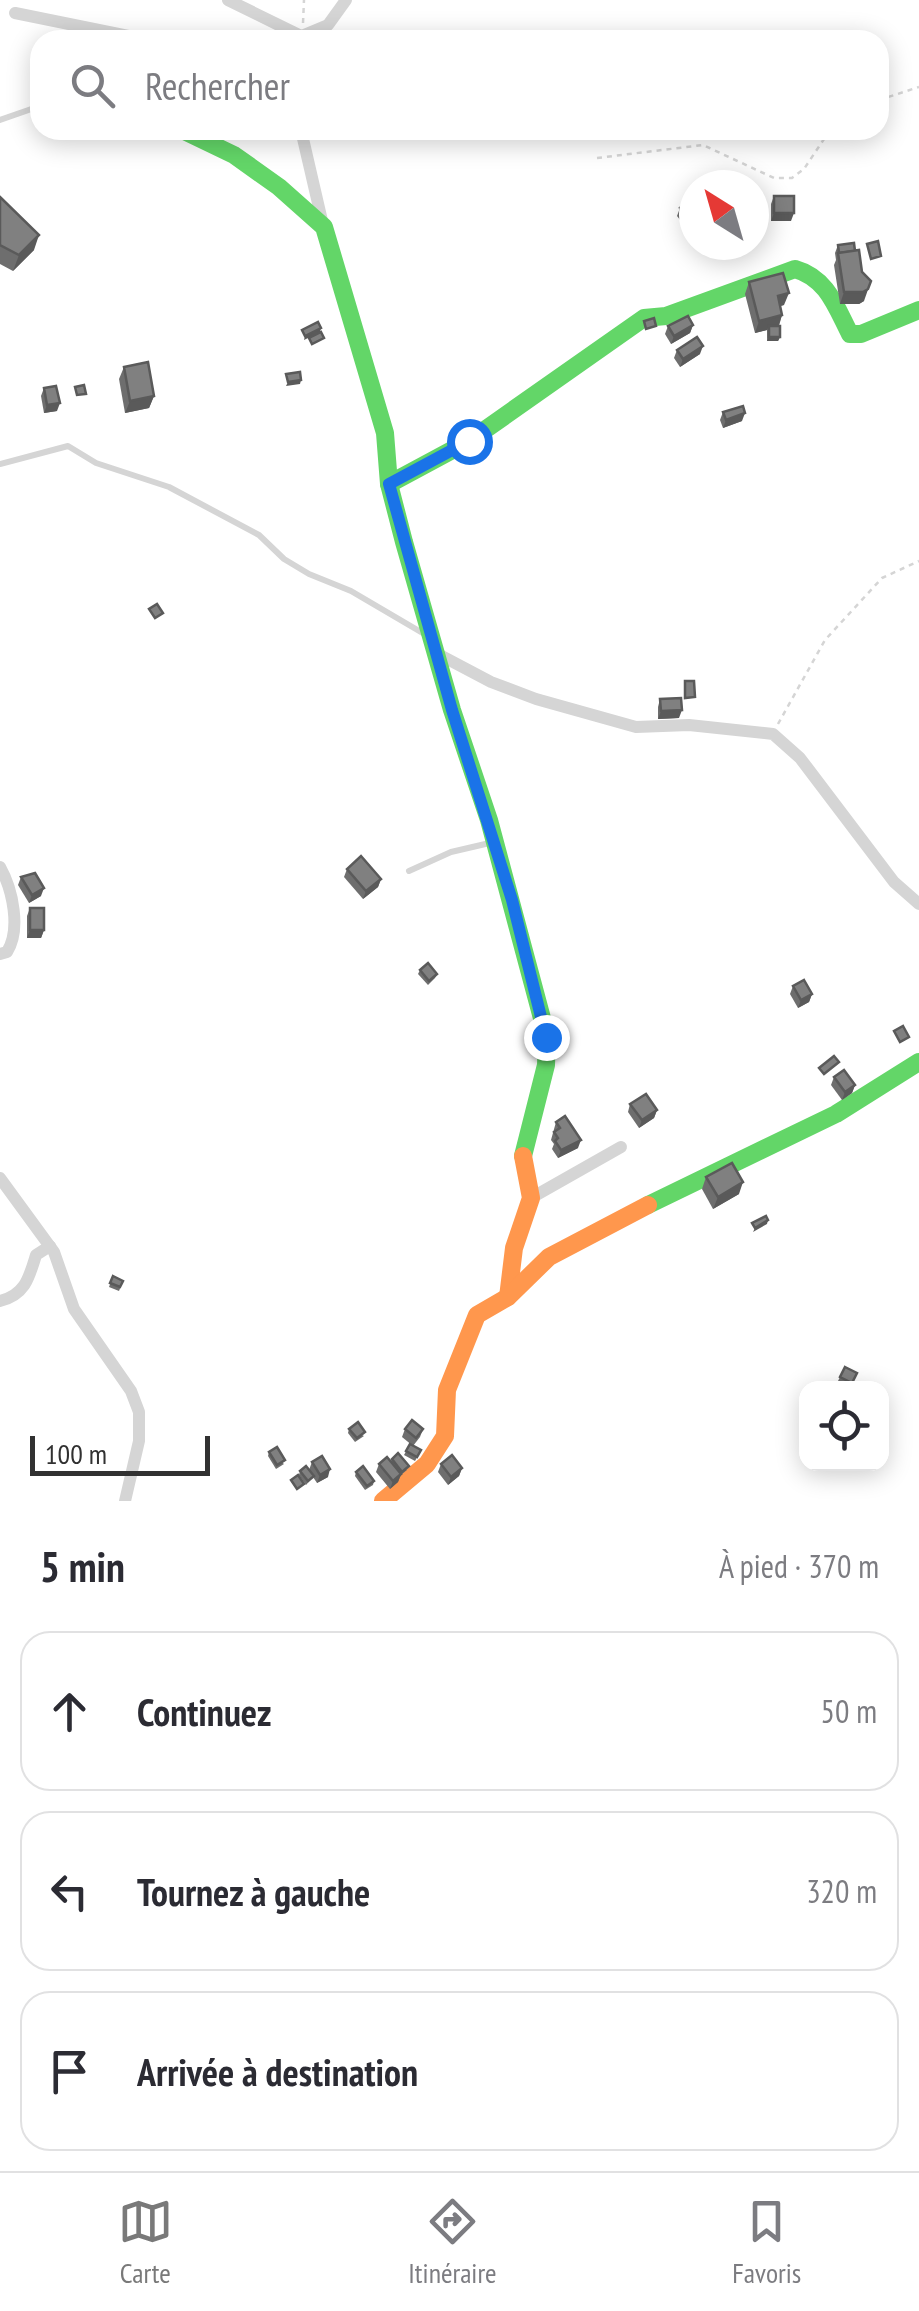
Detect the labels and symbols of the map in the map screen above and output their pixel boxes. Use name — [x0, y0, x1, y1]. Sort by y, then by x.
north arrow — [679, 170, 769, 260]
route start — [447, 419, 493, 465]
route end — [524, 1015, 570, 1061]
scale bar — [30, 1431, 210, 1476]

